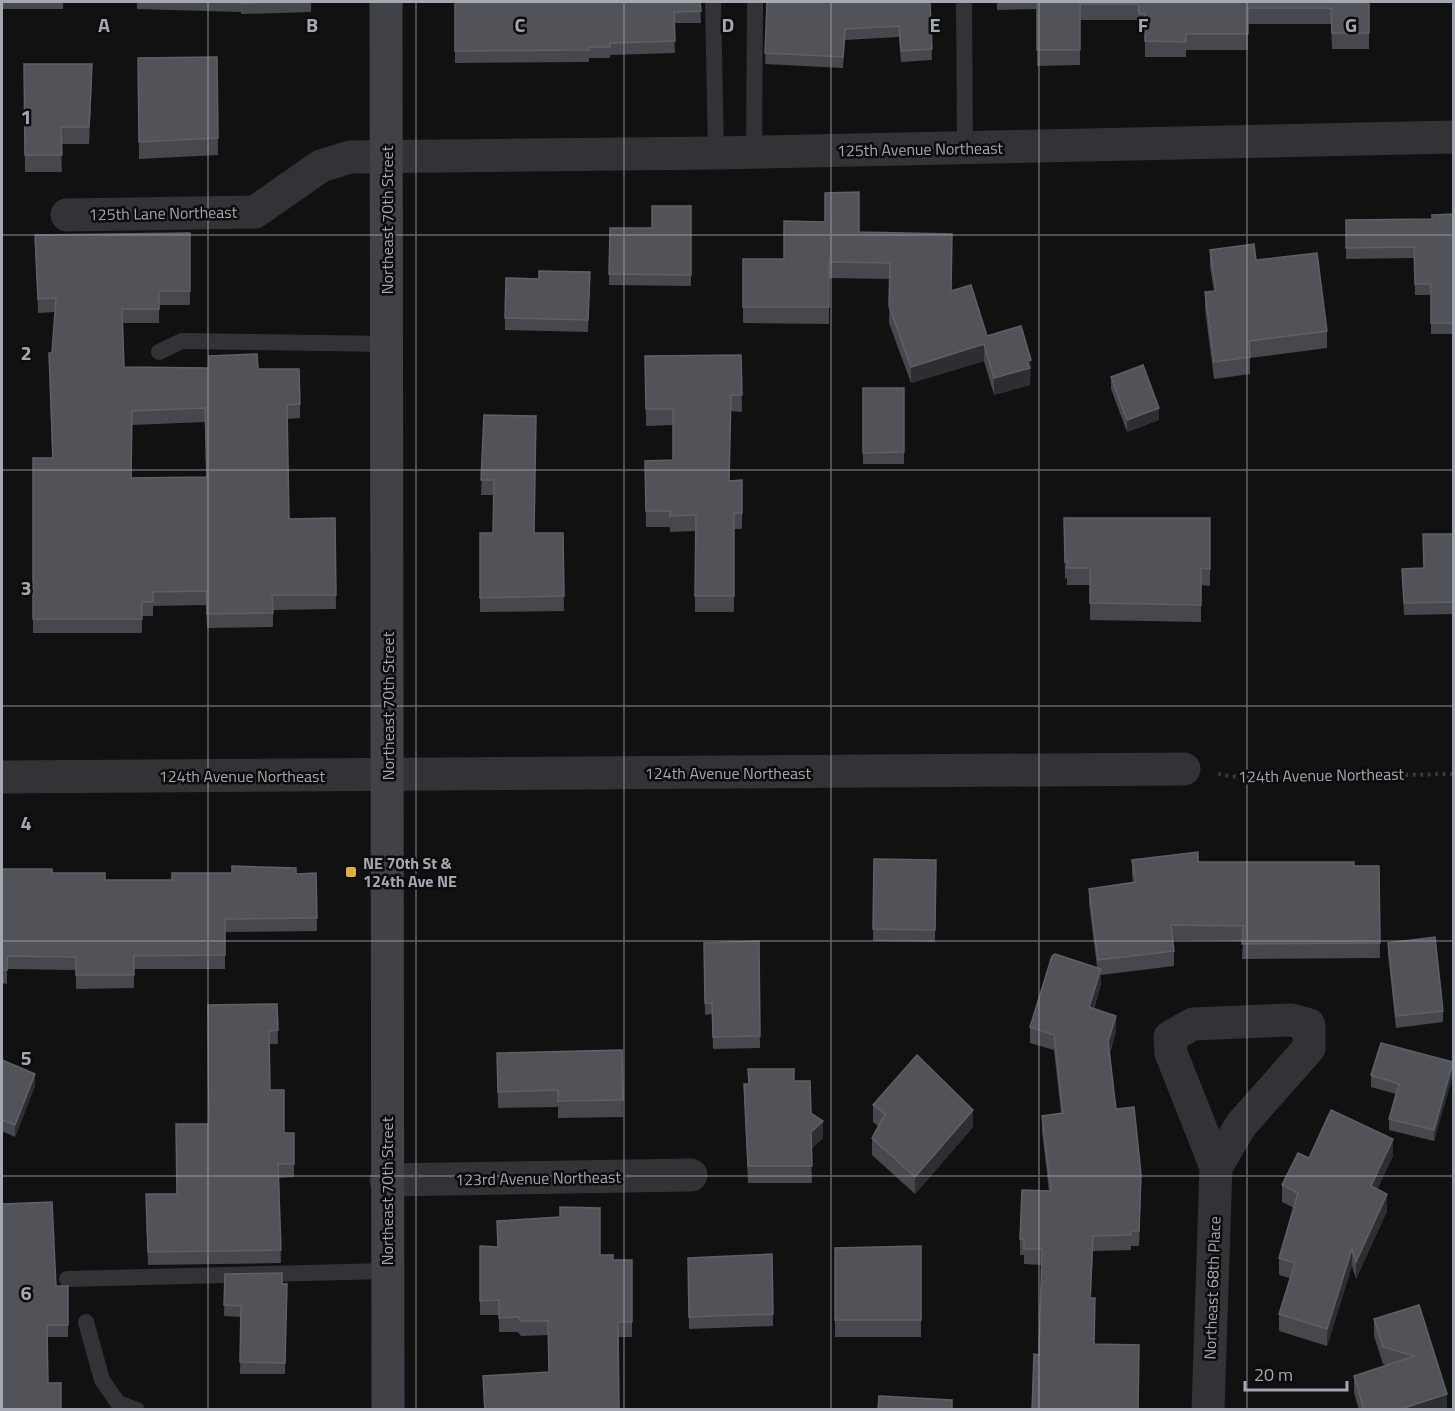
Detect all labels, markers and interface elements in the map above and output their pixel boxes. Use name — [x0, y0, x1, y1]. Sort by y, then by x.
text: A — [98, 9, 110, 40]
text: B — [306, 9, 318, 40]
text: C — [515, 9, 526, 40]
text: D — [722, 9, 734, 40]
text: E — [929, 9, 941, 40]
text: F — [1138, 9, 1149, 40]
text: G — [1345, 9, 1357, 40]
text: 1 — [20, 101, 32, 132]
street label: 125th Avenue Northeast — [837, 136, 1004, 162]
street label: Northeast 70th Street — [375, 145, 399, 294]
street label: 125th Lane Northeast — [89, 200, 238, 226]
text: 2 — [20, 337, 32, 368]
text: 3 — [20, 572, 32, 603]
street label: Northeast 70th Street — [376, 631, 400, 780]
street label: 124th Avenue Northeast — [645, 761, 812, 785]
street label: 124th Avenue Northeast — [1238, 762, 1405, 788]
street label: 124th Avenue Northeast — [159, 764, 326, 788]
text: 4 — [20, 807, 32, 838]
place label: NE 70th St & 124th Ave NE — [363, 851, 457, 893]
marker: NE 70th St & 124th Ave NE — [344, 865, 358, 879]
text: 5 — [20, 1042, 32, 1073]
street label: Northeast 70th Street — [375, 1116, 399, 1265]
street label: 123rd Avenue Northeast — [455, 1165, 621, 1191]
street label: Northeast 68th Place — [1198, 1216, 1226, 1360]
text: 6 — [20, 1277, 32, 1308]
scale bar — [1245, 1354, 1347, 1392]
text: 20 m — [1254, 1361, 1293, 1388]

